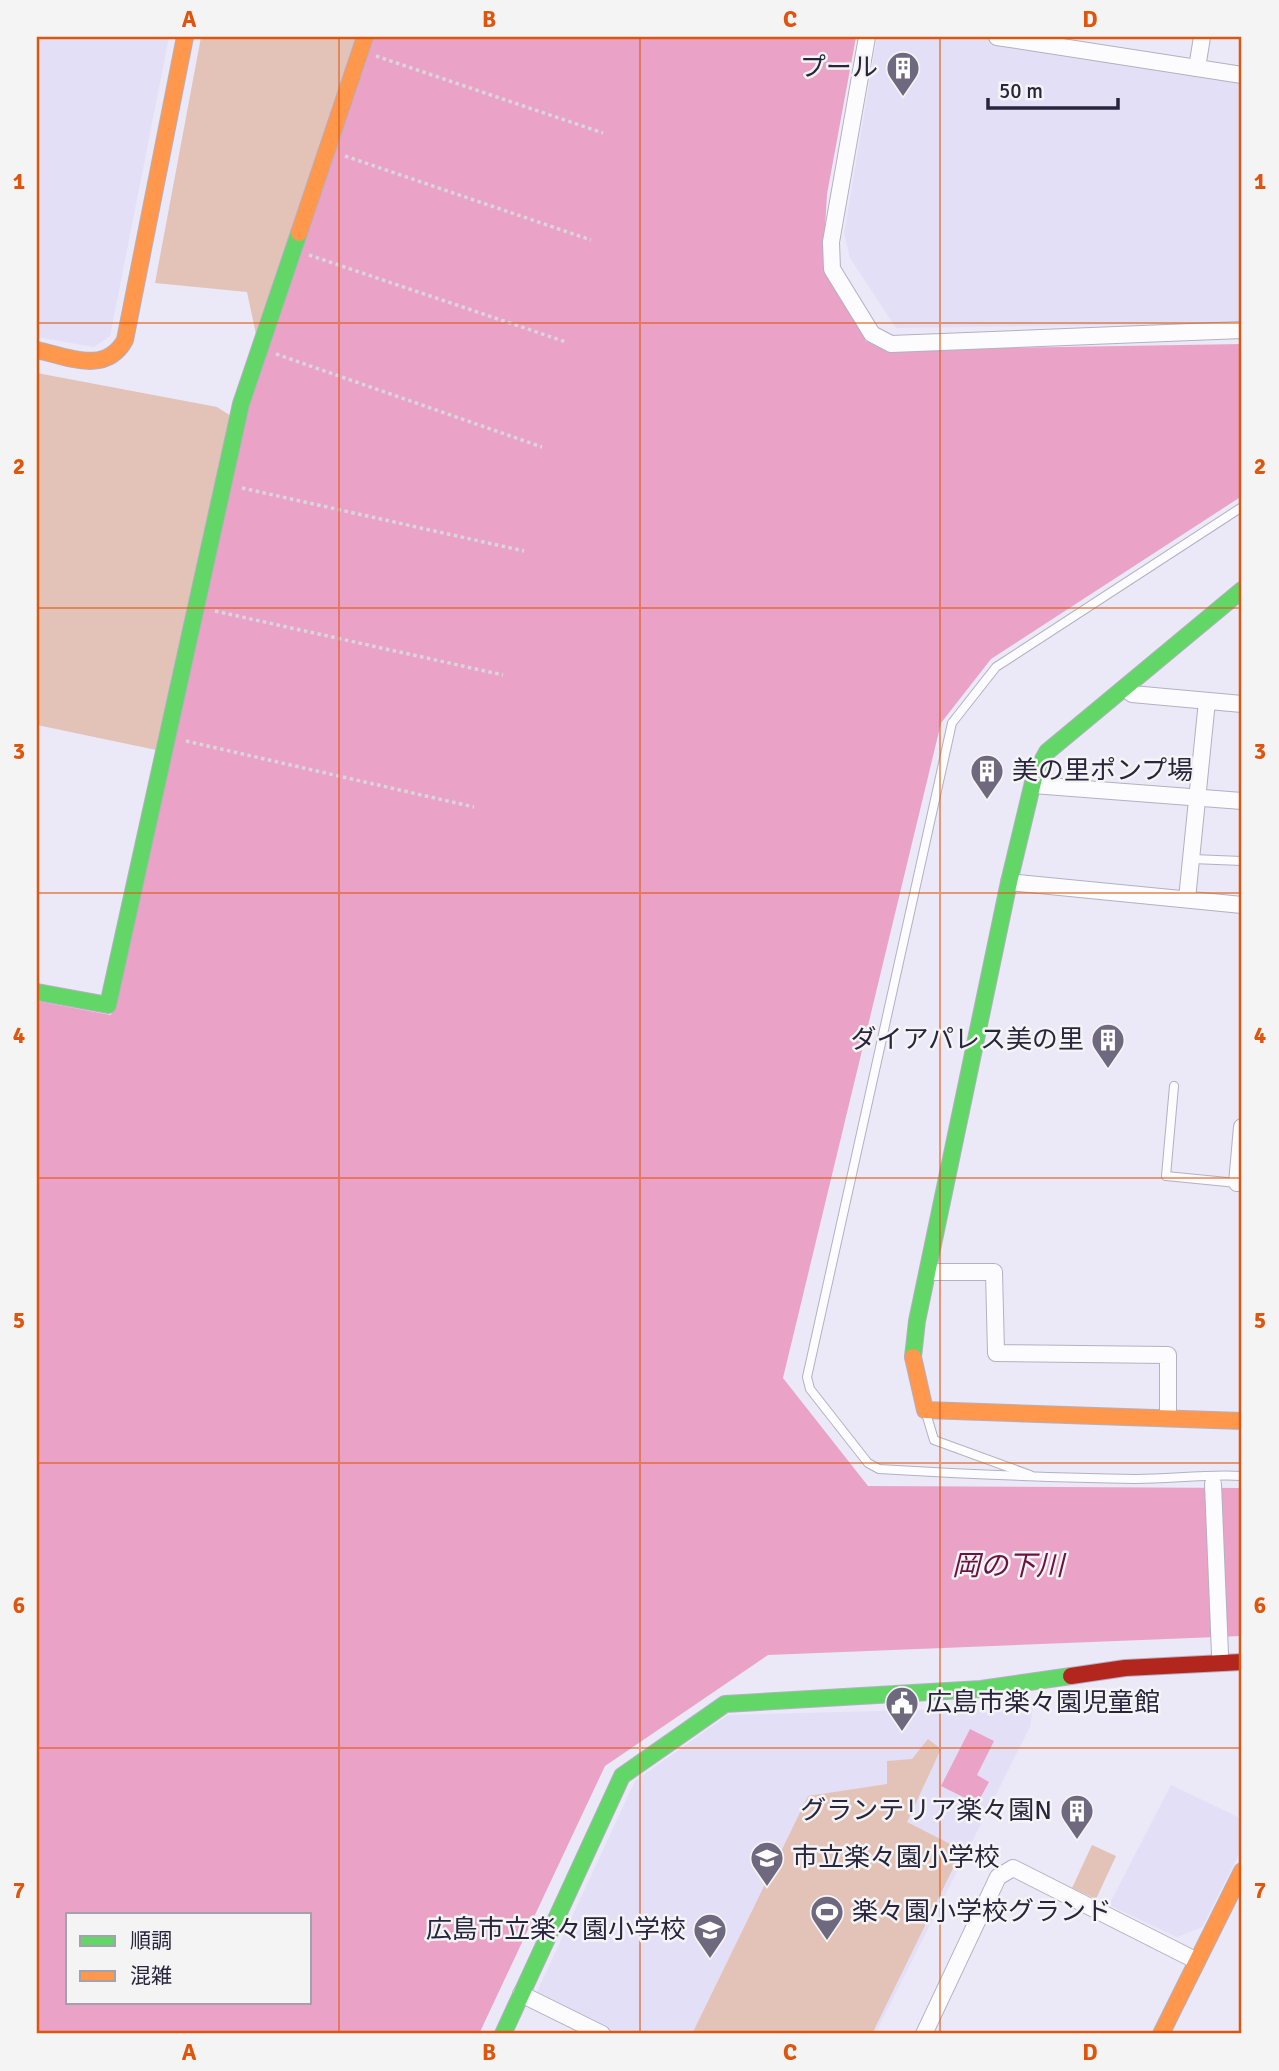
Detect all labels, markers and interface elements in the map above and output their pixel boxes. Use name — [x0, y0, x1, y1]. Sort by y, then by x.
text: A — [182, 5, 197, 34]
text: B — [482, 5, 496, 34]
text: C — [783, 5, 797, 34]
text: D — [1082, 5, 1098, 34]
building icon: プール — [884, 49, 922, 98]
place label: プール — [800, 52, 878, 84]
scale bar — [988, 66, 1118, 110]
text: 50 m — [999, 78, 1043, 104]
text: 1 — [13, 167, 25, 196]
text: 1 — [1254, 167, 1266, 196]
text: 2 — [13, 452, 25, 481]
text: 2 — [1254, 452, 1266, 481]
text: 3 — [13, 737, 25, 766]
text: 3 — [1254, 737, 1266, 766]
building icon: 美の里ポンプ場 — [968, 752, 1006, 801]
place label: 美の里ポンプ場 — [1012, 755, 1193, 787]
text: 4 — [13, 1021, 25, 1050]
building icon: ダイアパレス美の里 — [1089, 1021, 1127, 1070]
text: 4 — [1254, 1021, 1266, 1050]
place label: ダイアパレス美の里 — [851, 1024, 1084, 1056]
text: 5 — [13, 1306, 25, 1335]
text: 5 — [1254, 1306, 1266, 1335]
water label: 岡の下川 — [952, 1549, 1067, 1583]
text: 6 — [13, 1591, 25, 1620]
text: 6 — [1254, 1591, 1266, 1620]
public building icon: 広島市楽々園児童館 — [883, 1684, 921, 1733]
place label: 広島市楽々園児童館 — [926, 1687, 1160, 1719]
building icon: グランテリア楽々園N — [1058, 1792, 1096, 1841]
place label: グランテリア楽々園N — [800, 1795, 1052, 1827]
school or university icon: 市立楽々園小学校 — [748, 1839, 786, 1888]
place label: 市立楽々園小学校 — [792, 1842, 1000, 1874]
text: 7 — [13, 1876, 25, 1905]
text: 7 — [1254, 1876, 1266, 1905]
sports icon: 楽々園小学校グランド — [808, 1893, 846, 1942]
place label: 楽々園小学校グランド — [852, 1896, 1112, 1928]
school or university icon: 広島市立楽々園小学校 — [691, 1911, 729, 1960]
legend — [66, 1913, 312, 2004]
place label: 広島市立楽々園小学校 — [426, 1914, 686, 1946]
text: 順調 — [130, 1928, 172, 1954]
text: 混雑 — [130, 1963, 172, 1989]
text: A — [182, 2038, 197, 2067]
text: B — [482, 2038, 496, 2067]
text: C — [783, 2038, 797, 2067]
text: D — [1082, 2038, 1098, 2067]

